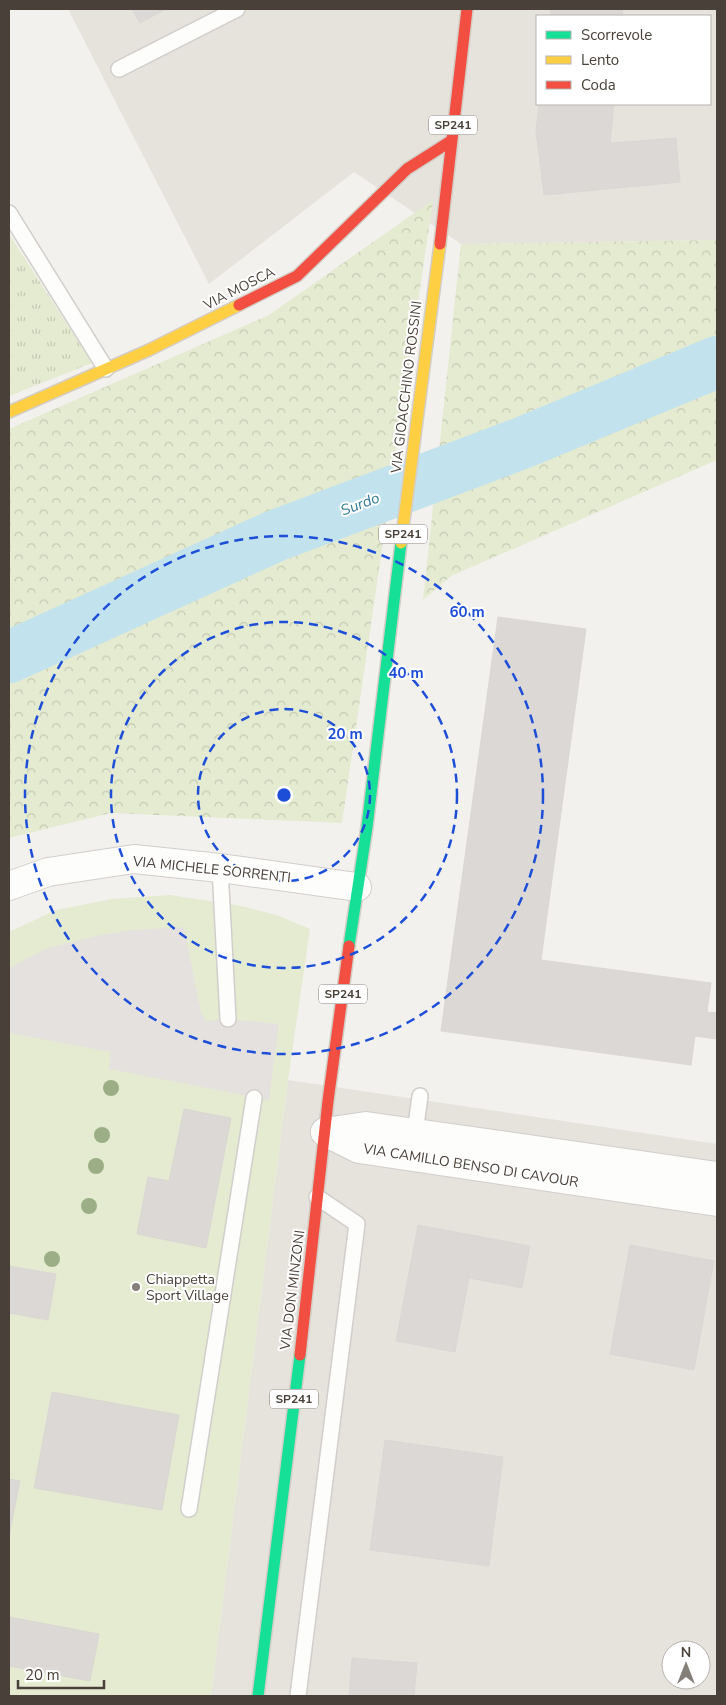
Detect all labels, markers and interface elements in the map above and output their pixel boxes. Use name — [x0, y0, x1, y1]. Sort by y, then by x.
legend — [536, 15, 711, 105]
text: Scorrevole — [581, 25, 652, 45]
text: Lento — [581, 50, 619, 70]
text: Coda — [581, 75, 616, 95]
road number: SP241 — [429, 116, 477, 134]
street label: VIA MOSCA — [199, 262, 278, 315]
street label: VIA GIOACCHINO ROSSINI — [386, 300, 427, 475]
water label: Surdo — [338, 487, 382, 521]
road number: SP241 — [379, 524, 427, 544]
text: 60 m — [449, 602, 485, 622]
text: 40 m — [388, 663, 424, 683]
text: 20 m — [327, 724, 363, 744]
centre of rings — [275, 786, 293, 804]
street label: VIA MICHELE SORRENTI — [131, 852, 292, 887]
road number: SP241 — [319, 984, 367, 1004]
street label: VIA CAMILLO BENSO DI CAVOUR — [361, 1139, 580, 1192]
street label: VIA DON MINZONI — [276, 1229, 309, 1352]
place label: Chiappetta Sport Village — [146, 1270, 229, 1305]
marker: Chiappetta Sport Village — [130, 1281, 142, 1293]
road number: SP241 — [270, 1390, 318, 1408]
north arrow — [661, 1640, 711, 1690]
text: N — [681, 1643, 691, 1662]
scale bar — [18, 1658, 104, 1690]
text: 20 m — [25, 1665, 60, 1685]

